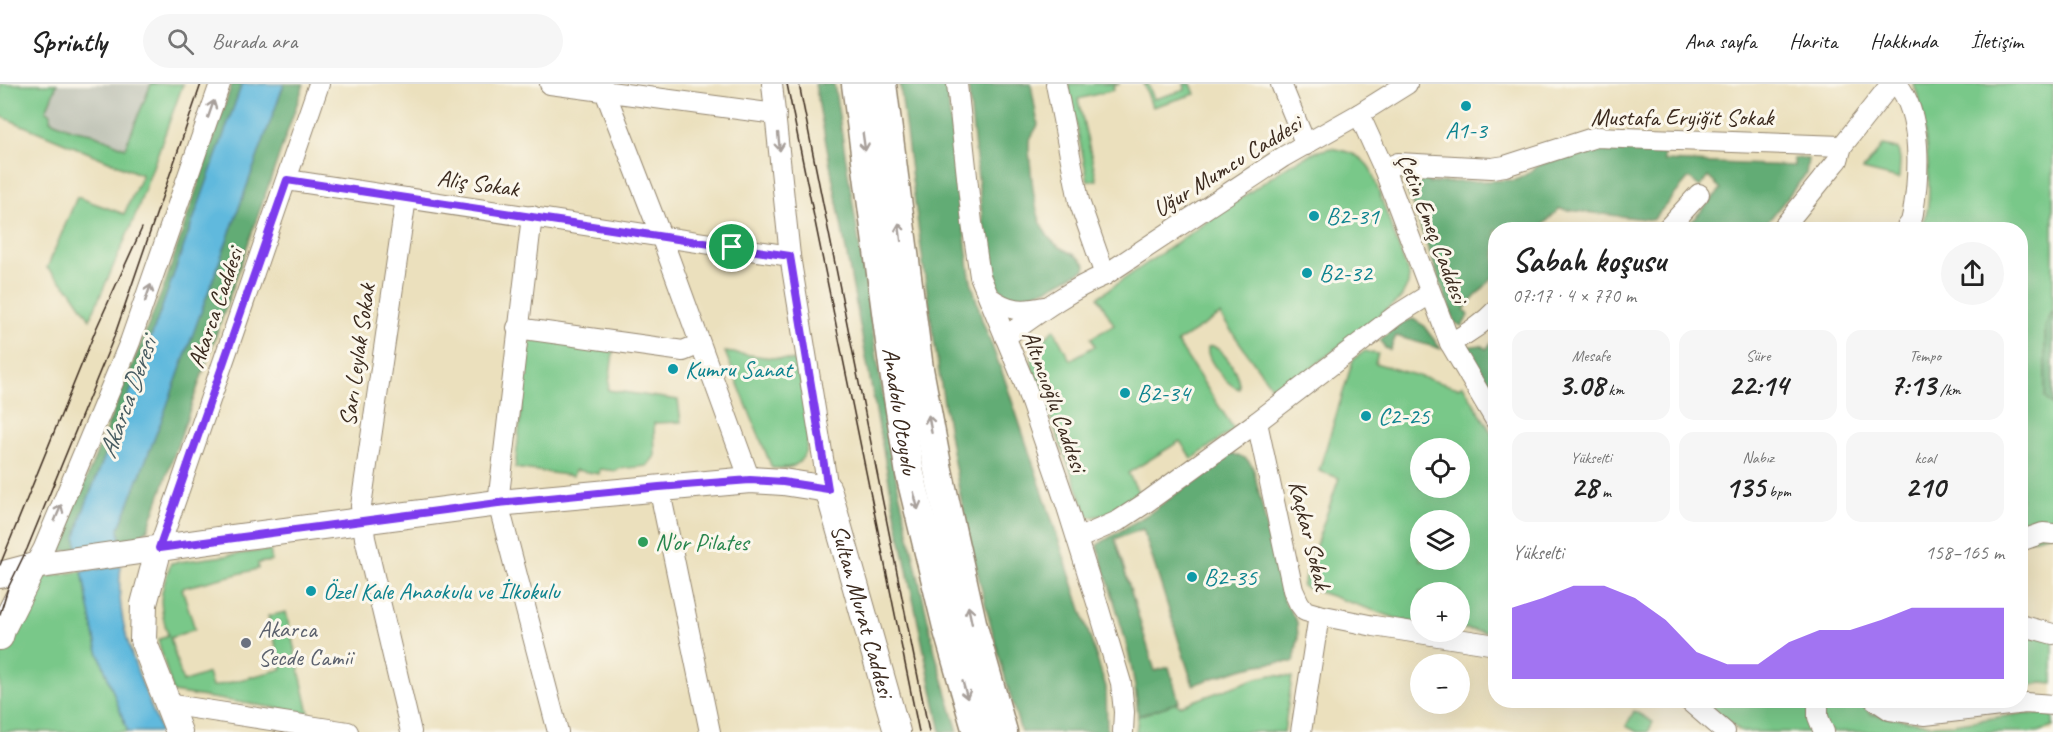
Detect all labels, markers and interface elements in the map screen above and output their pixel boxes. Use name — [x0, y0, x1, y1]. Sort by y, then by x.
search box — [143, 14, 563, 68]
text: Sprintly — [30, 24, 107, 59]
icon: search — [164, 25, 197, 58]
text: Burada ara — [212, 27, 297, 55]
text: Ana sayfa — [1685, 28, 1756, 54]
text: Harita — [1789, 28, 1837, 54]
text: Hakkında — [1870, 28, 1938, 54]
text: İletişim — [1971, 28, 2023, 54]
marker: A1-3 — [1459, 99, 1473, 113]
one-way arrow — [207, 100, 218, 119]
street label: Mustafa Eryiğit Sokak — [1591, 102, 1776, 132]
street label: Uğur Mumcu Caddesi — [1147, 107, 1310, 224]
place label: A1-3 — [1445, 115, 1489, 145]
one-way arrow — [774, 132, 785, 152]
one-way arrow — [859, 132, 870, 151]
street label: Çetin Emeç Caddesi — [1391, 149, 1477, 310]
street label: Aliş Sokak — [435, 162, 523, 204]
place label: B2-31 — [1326, 201, 1380, 231]
marker: B2-31 — [1307, 209, 1321, 223]
pin — [706, 221, 757, 272]
one-way arrow — [895, 222, 906, 242]
icon: arrive — [715, 230, 748, 263]
text: Sabah koşusu — [1512, 239, 1666, 281]
street label: Akarca Caddesi — [180, 242, 250, 372]
button: share — [1941, 242, 2004, 305]
place label: B2-32 — [1319, 258, 1374, 288]
marker: B2-32 — [1300, 266, 1314, 280]
street label: Sarı Leylak Sokak — [332, 280, 382, 428]
text: 07:17 · 4 × 770 m — [1512, 283, 1636, 308]
one-way arrow — [143, 284, 154, 303]
street label: Altıncıoğlu Caddesi — [1016, 326, 1095, 478]
water label: Akarca Deresi — [91, 328, 166, 462]
street label: Anadolu Otoyolu — [876, 346, 925, 479]
text: Mesafe — [1572, 346, 1610, 366]
text: Süre — [1746, 346, 1770, 366]
text: Tempo — [1909, 346, 1941, 366]
place label: Kumru Sanat — [685, 354, 794, 384]
marker: Kumru Sanat — [666, 362, 680, 376]
text: 3.08 — [1558, 366, 1604, 404]
text: 22:14 — [1728, 366, 1788, 404]
text: 7:13 — [1889, 366, 1936, 404]
place label: B2-34 — [1137, 378, 1192, 408]
text: km — [1604, 380, 1624, 400]
text: /km — [1936, 380, 1961, 400]
marker: B2-34 — [1118, 386, 1132, 400]
place label: C2-25 — [1378, 401, 1431, 431]
marker: C2-25 — [1359, 409, 1373, 423]
one-way arrow — [924, 415, 935, 435]
map controls — [1410, 438, 1470, 714]
button: locate — [1410, 438, 1470, 498]
text: Yükselti — [1570, 448, 1612, 468]
text: Nabız — [1742, 448, 1774, 468]
text: kcal — [1914, 448, 1936, 468]
text: 28 — [1571, 468, 1598, 506]
text: 135 — [1725, 468, 1765, 506]
text: 210 — [1905, 468, 1945, 506]
street label: Kaçkar Sokak — [1282, 477, 1339, 595]
text: m — [1598, 482, 1611, 502]
text: bpm — [1765, 482, 1791, 502]
one-way arrow — [911, 491, 923, 510]
one-way arrow — [53, 504, 64, 522]
button: layers — [1410, 510, 1470, 570]
street label: Sultan Murat Caddesi — [824, 521, 902, 703]
place label: N'or Pilates — [655, 527, 751, 557]
marker: N'or Pilates — [636, 535, 650, 549]
text: Yükselti — [1512, 540, 1564, 565]
text: 158–165 m — [1925, 540, 2004, 565]
place label: B2-35 — [1204, 562, 1258, 592]
marker: B2-35 — [1185, 570, 1199, 584]
place label: Özel Kale Anaokulu ve İlkokulu — [323, 576, 562, 606]
button: + — [1410, 582, 1470, 642]
marker: Özel Kale Anaokulu ve İlkokulu — [304, 584, 318, 598]
one-way arrow — [964, 606, 975, 625]
place label: Akarca Secde Camii — [258, 614, 355, 672]
marker: Akarca Secde Camii — [239, 636, 253, 650]
button: − — [1410, 654, 1470, 714]
one-way arrow — [960, 680, 971, 699]

